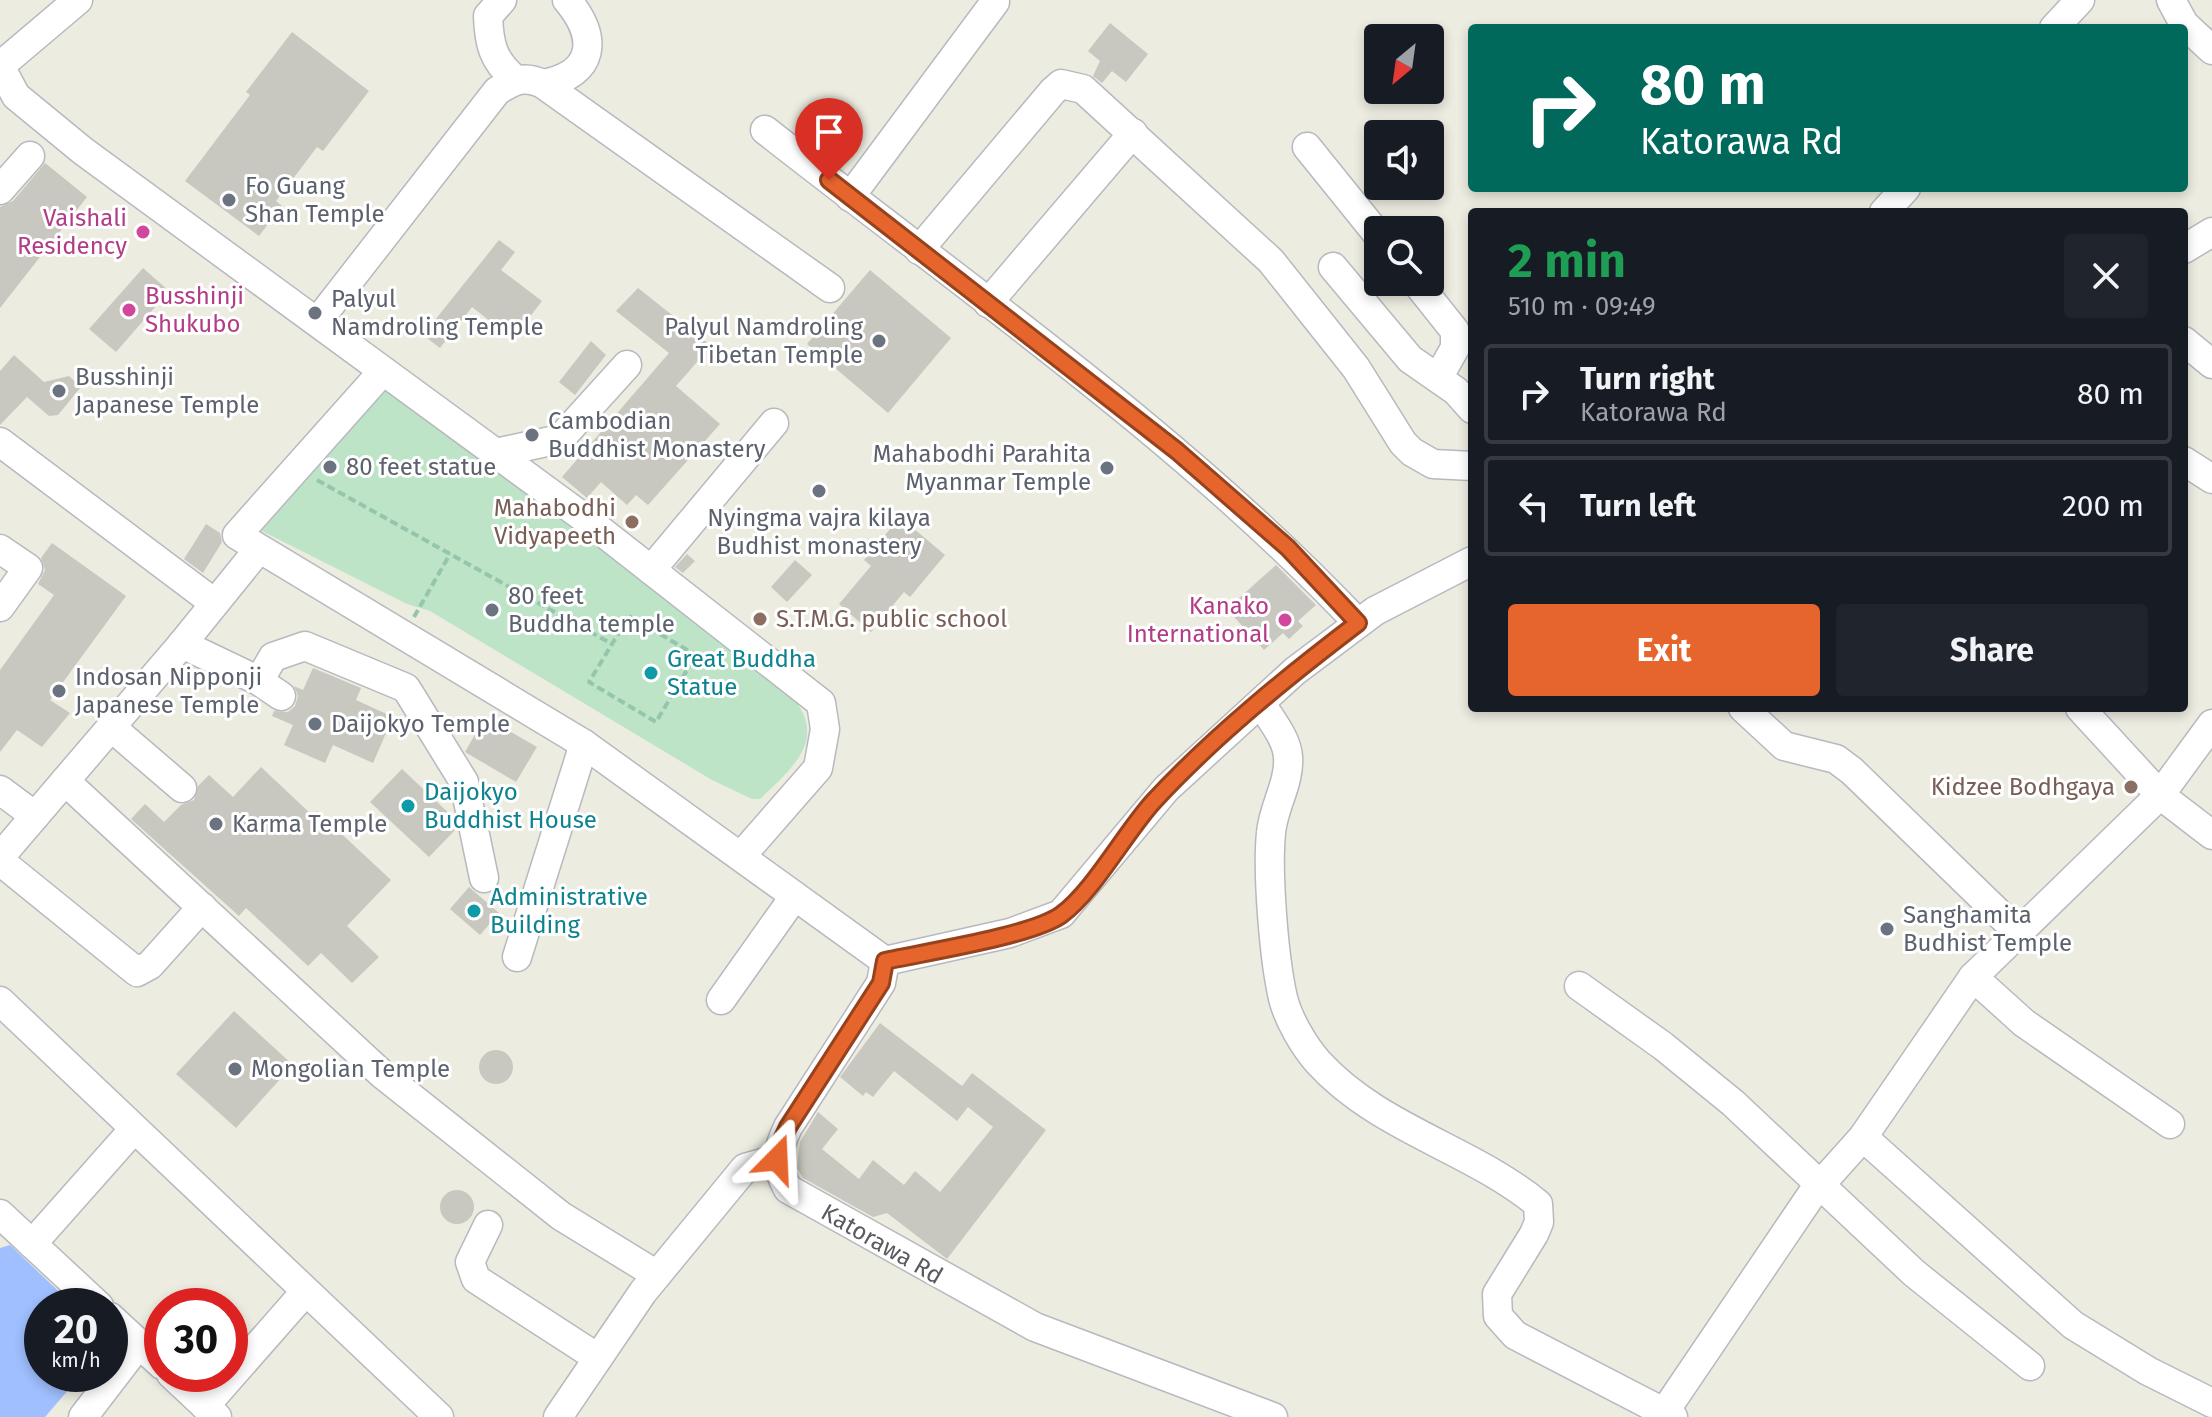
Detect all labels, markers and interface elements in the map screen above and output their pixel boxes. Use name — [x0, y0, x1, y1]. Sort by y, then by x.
north arrow — [1364, 24, 1444, 104]
map controls — [1364, 24, 1444, 296]
text: 80 m — [1640, 52, 1766, 119]
icon: right — [1508, 56, 1612, 160]
pin — [795, 98, 863, 180]
icon: arrive — [807, 110, 851, 154]
button: sound — [1364, 120, 1444, 200]
text: Katorawa Rd — [1640, 120, 1843, 164]
place label: Fo Guang Shan Temple — [245, 172, 385, 228]
marker: Fo Guang Shan Temple — [220, 191, 238, 209]
place label: Vaishali Residency — [17, 204, 127, 260]
button: search — [1364, 216, 1444, 296]
marker: Vaishali Residency — [134, 223, 152, 241]
text: 2 min — [1508, 232, 1626, 290]
button: close — [2064, 234, 2148, 318]
place label: Busshinji Shukubo — [145, 282, 244, 338]
place label: Palyul Namdroling Temple — [331, 285, 544, 341]
text: 510 m · 09:49 — [1508, 291, 1656, 322]
marker: Busshinji Shukubo — [120, 301, 138, 319]
marker: Palyul Namdroling Temple — [306, 304, 324, 322]
place label: Palyul Namdroling Tibetan Temple — [664, 313, 864, 369]
marker: Palyul Namdroling Tibetan Temple — [870, 332, 888, 350]
text: Turn right — [1580, 361, 1715, 397]
place label: Busshinji Japanese Temple — [75, 363, 259, 419]
icon: right — [1512, 372, 1556, 416]
text: 80 m — [2077, 376, 2144, 412]
marker: Busshinji Japanese Temple — [50, 382, 68, 400]
text: Katorawa Rd — [1580, 397, 1727, 428]
place label: Cambodian Buddhist Monastery — [548, 407, 766, 463]
marker: Cambodian Buddhist Monastery — [523, 426, 541, 444]
place label: Mahabodhi Parahita Myanmar Temple — [873, 440, 1091, 496]
place label: 80 feet statue — [346, 453, 496, 481]
marker: 80 feet statue — [321, 458, 339, 476]
marker: Mahabodhi Parahita Myanmar Temple — [1098, 459, 1116, 477]
marker: Nyingma vajra kilaya Budhist monastery — [810, 482, 828, 500]
icon: left — [1512, 484, 1556, 528]
text: Turn left — [1580, 488, 1696, 524]
text: 200 m — [2062, 488, 2144, 524]
place label: Mahabodhi Vidyapeeth — [494, 494, 616, 550]
place label: Nyingma vajra kilaya Budhist monastery — [707, 504, 931, 560]
marker: Mahabodhi Vidyapeeth — [623, 513, 641, 531]
place label: 80 feet Buddha temple — [508, 582, 675, 638]
place label: Kanako International — [1127, 592, 1269, 648]
marker: 80 feet Buddha temple — [483, 601, 501, 619]
button: Exit — [1508, 604, 1820, 696]
button: Share — [1836, 604, 2148, 696]
place label: S.T.M.G. public school — [776, 605, 1007, 633]
marker: S.T.M.G. public school — [751, 610, 769, 628]
marker: Kanako International — [1276, 611, 1294, 629]
place label: Great Buddha Statue — [667, 645, 816, 701]
place label: Indosan Nipponji Japanese Temple — [75, 663, 262, 719]
marker: Great Buddha Statue — [642, 664, 660, 682]
marker: Indosan Nipponji Japanese Temple — [50, 682, 68, 700]
place label: Daijokyo Temple — [331, 710, 510, 738]
marker: Daijokyo Temple — [306, 715, 324, 733]
place label: Kidzee Bodhgaya — [1931, 773, 2115, 801]
place label: Daijokyo Buddhist House — [424, 778, 597, 834]
marker: Kidzee Bodhgaya — [2122, 778, 2140, 796]
marker: Daijokyo Buddhist House — [399, 797, 417, 815]
place label: Karma Temple — [232, 810, 387, 838]
marker: Karma Temple — [207, 815, 225, 833]
place label: Administrative Building — [490, 883, 648, 939]
place label: Sanghamita Budhist Temple — [1903, 901, 2072, 957]
marker: Administrative Building — [465, 902, 483, 920]
marker: Sanghamita Budhist Temple — [1878, 920, 1896, 938]
place label: Mongolian Temple — [251, 1055, 450, 1083]
marker: Mongolian Temple — [226, 1060, 244, 1078]
position arrow — [735, 1117, 819, 1201]
street label: Katorawa Rd — [816, 1198, 948, 1290]
speed limit sign: 30 — [144, 1288, 248, 1392]
text: 20 — [54, 1306, 98, 1354]
text: km/h — [51, 1348, 101, 1372]

